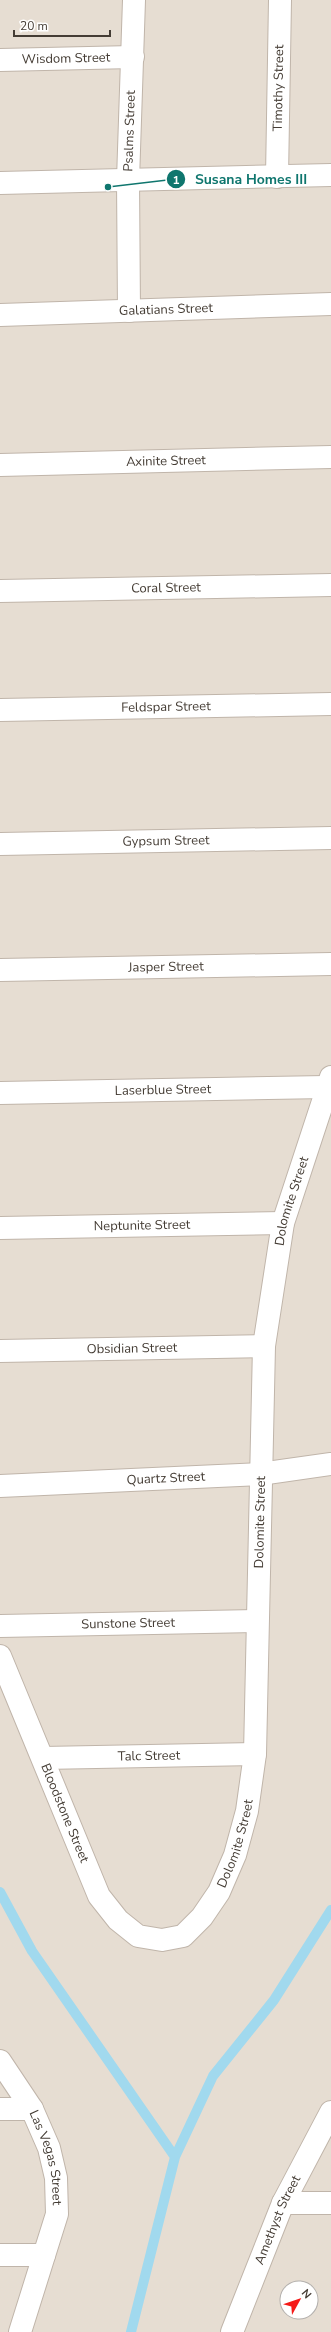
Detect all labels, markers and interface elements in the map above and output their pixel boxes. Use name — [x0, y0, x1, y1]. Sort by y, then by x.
scale bar — [14, 12, 110, 38]
text: 20 m — [20, 18, 48, 34]
street label: Timothy Street — [269, 44, 288, 131]
street label: Wisdom Street — [22, 49, 111, 69]
street label: Psalms Street — [119, 90, 140, 172]
callout: Susana Homes III — [166, 166, 315, 192]
text: Susana Homes III — [195, 170, 307, 189]
text: 1 — [172, 172, 180, 188]
street label: Galatians Street — [119, 299, 214, 320]
street label: Axinite Street — [126, 451, 206, 471]
street label: Coral Street — [131, 578, 201, 598]
street label: Feldspar Street — [121, 697, 211, 717]
street label: Gypsum Street — [122, 831, 210, 851]
street label: Jasper Street — [127, 957, 204, 977]
street label: Laserblue Street — [115, 1080, 212, 1100]
street label: Dolomite Street — [271, 1154, 313, 1247]
street label: Neptunite Street — [94, 1216, 191, 1235]
street label: Obsidian Street — [86, 1339, 178, 1358]
street label: Quartz Street — [126, 1468, 206, 1489]
street label: Dolomite Street — [250, 1475, 270, 1569]
street label: Sunstone Street — [81, 1614, 175, 1633]
street label: Talc Street — [118, 1746, 181, 1766]
street label: Bloodstone Street — [36, 1761, 93, 1866]
street label: Dolomite Street — [213, 1798, 258, 1891]
street label: Las Vegas Street — [25, 2107, 66, 2206]
street label: Amethyst Street — [251, 2172, 305, 2267]
north arrow — [279, 2280, 319, 2320]
text: N — [298, 2286, 315, 2302]

